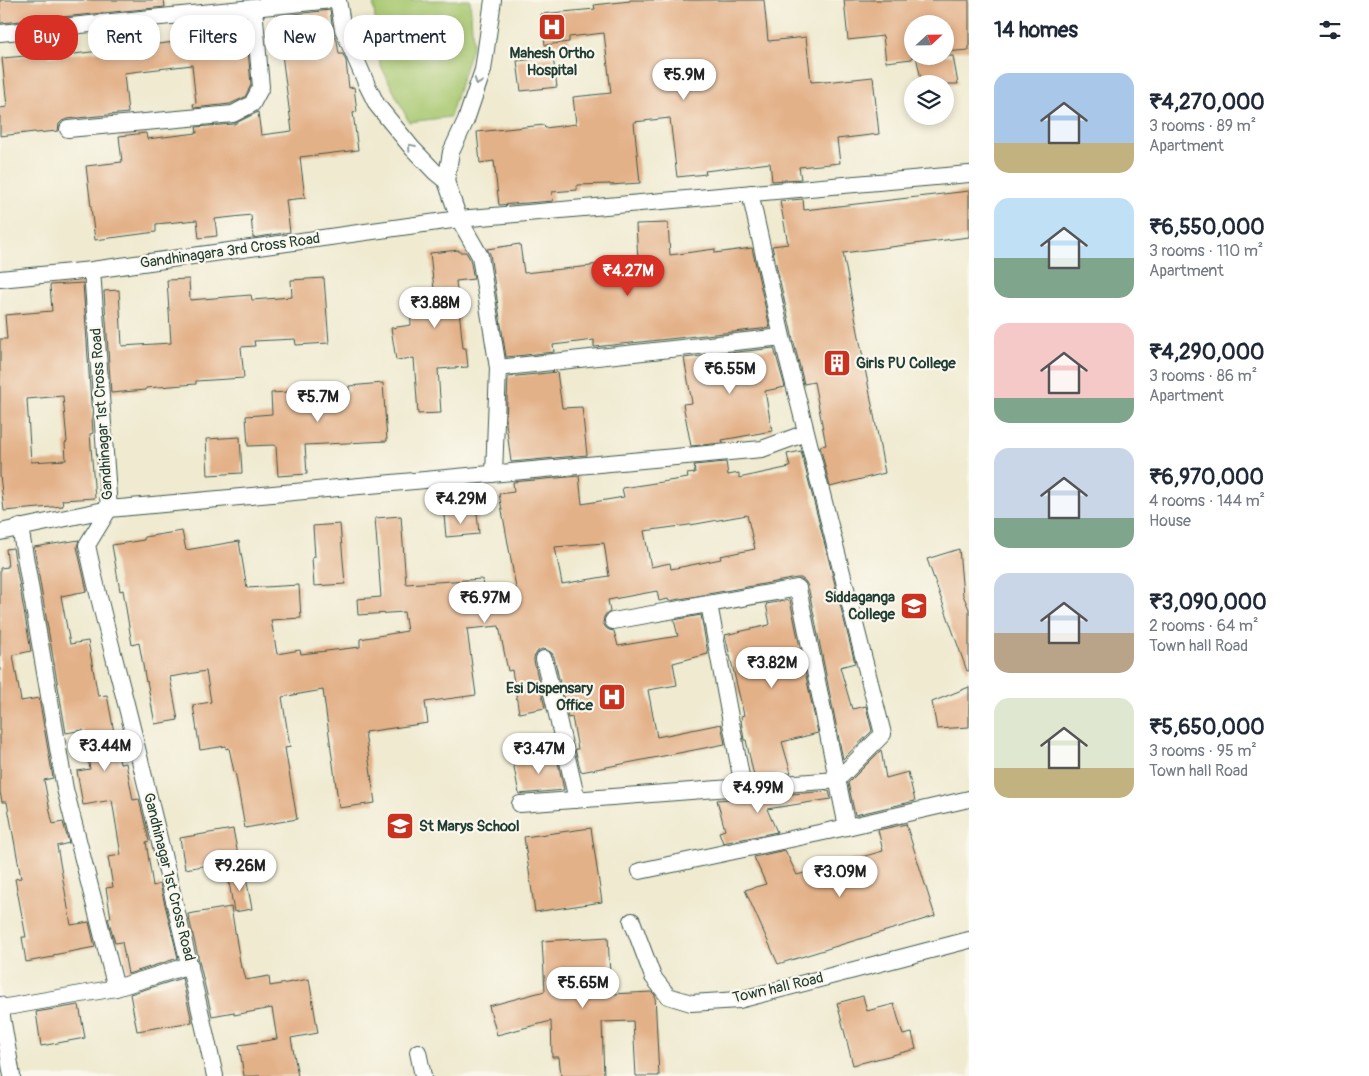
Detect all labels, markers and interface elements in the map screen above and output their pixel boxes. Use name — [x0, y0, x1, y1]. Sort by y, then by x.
hospital icon: Mahesh Ortho Hospital — [537, 12, 567, 42]
chip: Buy — [15, 15, 78, 60]
chip: Rent — [88, 15, 160, 60]
chip: Filters — [170, 15, 255, 60]
chip: New — [265, 15, 334, 60]
chip: Apartment — [344, 15, 464, 60]
north arrow — [904, 15, 954, 65]
map controls — [904, 15, 954, 125]
icon: filters — [1316, 16, 1344, 44]
text: 14 homes — [994, 17, 1078, 44]
place label: Mahesh Ortho Hospital — [509, 44, 595, 80]
pin: ₹5.9M — [649, 58, 719, 101]
text: ₹5.9M — [663, 65, 705, 85]
button: layers — [904, 75, 954, 125]
one-way arrow — [474, 77, 484, 86]
text: ₹4,270,000 — [1149, 89, 1265, 116]
icon: home — [1034, 93, 1094, 153]
text: 3 rooms · 89 m² — [1149, 116, 1256, 136]
text: Apartment — [1149, 136, 1224, 156]
one-way arrow — [408, 143, 417, 152]
text: ₹6,550,000 — [1149, 214, 1265, 241]
icon: home — [1034, 218, 1094, 278]
street label: Gandhinagara 3rd Cross Road — [139, 229, 321, 273]
text: 3 rooms · 110 m² — [1149, 241, 1263, 261]
pin: ₹4.27M — [587, 254, 669, 297]
text: ₹4.27M — [602, 261, 654, 281]
text: Apartment — [1149, 261, 1224, 281]
pin: ₹3.88M — [394, 286, 476, 329]
text: ₹3.88M — [410, 293, 460, 313]
street label: Gandhinagar 1st Cross Road — [87, 327, 117, 501]
text: ₹4,290,000 — [1149, 339, 1264, 366]
icon: home — [1034, 343, 1094, 403]
building icon: Girls PU College — [822, 348, 852, 378]
pin: ₹6.55M — [689, 352, 771, 395]
place label: Girls PU College — [856, 354, 956, 373]
text: ₹6.55M — [704, 359, 756, 379]
text: 3 rooms · 86 m² — [1149, 366, 1257, 386]
pin: ₹5.7M — [283, 380, 353, 423]
text: Apartment — [1149, 386, 1224, 406]
text: ₹5.7M — [297, 387, 339, 407]
text: ₹6,970,000 — [1149, 464, 1264, 491]
icon: home — [1034, 468, 1094, 528]
pin: ₹4.29M — [420, 482, 502, 525]
text: ₹4.29M — [435, 489, 487, 509]
text: 4 rooms · 144 m² — [1149, 491, 1265, 511]
text: House — [1149, 511, 1191, 531]
pin: ₹6.97M — [444, 582, 526, 624]
text: ₹6.97M — [460, 588, 510, 608]
place label: Siddaganga College — [825, 588, 896, 624]
text: ₹3,090,000 — [1149, 589, 1267, 616]
school or university icon: Siddaganga College — [899, 591, 929, 621]
icon: home — [1034, 593, 1094, 653]
text: 2 rooms · 64 m² — [1149, 616, 1259, 636]
text: Town hall Road — [1149, 636, 1248, 656]
pin: ₹3.82M — [731, 646, 813, 689]
text: ₹3.82M — [747, 653, 797, 673]
place label: Esi Dispensary Office — [506, 679, 594, 715]
hospital icon: Esi Dispensary Office — [597, 682, 627, 712]
text: ₹5,650,000 — [1149, 714, 1265, 741]
icon: home — [1034, 718, 1094, 778]
pin: ₹3.44M — [64, 730, 146, 772]
pin: ₹3.47M — [498, 732, 580, 775]
text: ₹3.44M — [79, 736, 131, 756]
text: ₹3.47M — [513, 739, 565, 759]
text: 3 rooms · 95 m² — [1149, 741, 1257, 761]
text: Town hall Road — [1149, 761, 1248, 781]
pin: ₹4.99M — [717, 772, 799, 814]
text: ₹4.99M — [733, 778, 783, 798]
street label: Gandhinagar 1st Cross Road — [139, 791, 199, 963]
school or university icon: St Marys School — [385, 811, 415, 841]
place label: St Marys School — [419, 817, 520, 836]
pin: ₹9.26M — [199, 850, 281, 892]
text: ₹9.26M — [214, 856, 266, 876]
pin: ₹3.09M — [799, 856, 881, 898]
text: ₹3.09M — [814, 862, 866, 882]
pin: ₹5.65M — [542, 966, 624, 1009]
street label: Town hall Road — [731, 968, 825, 1008]
text: ₹5.65M — [557, 973, 609, 993]

